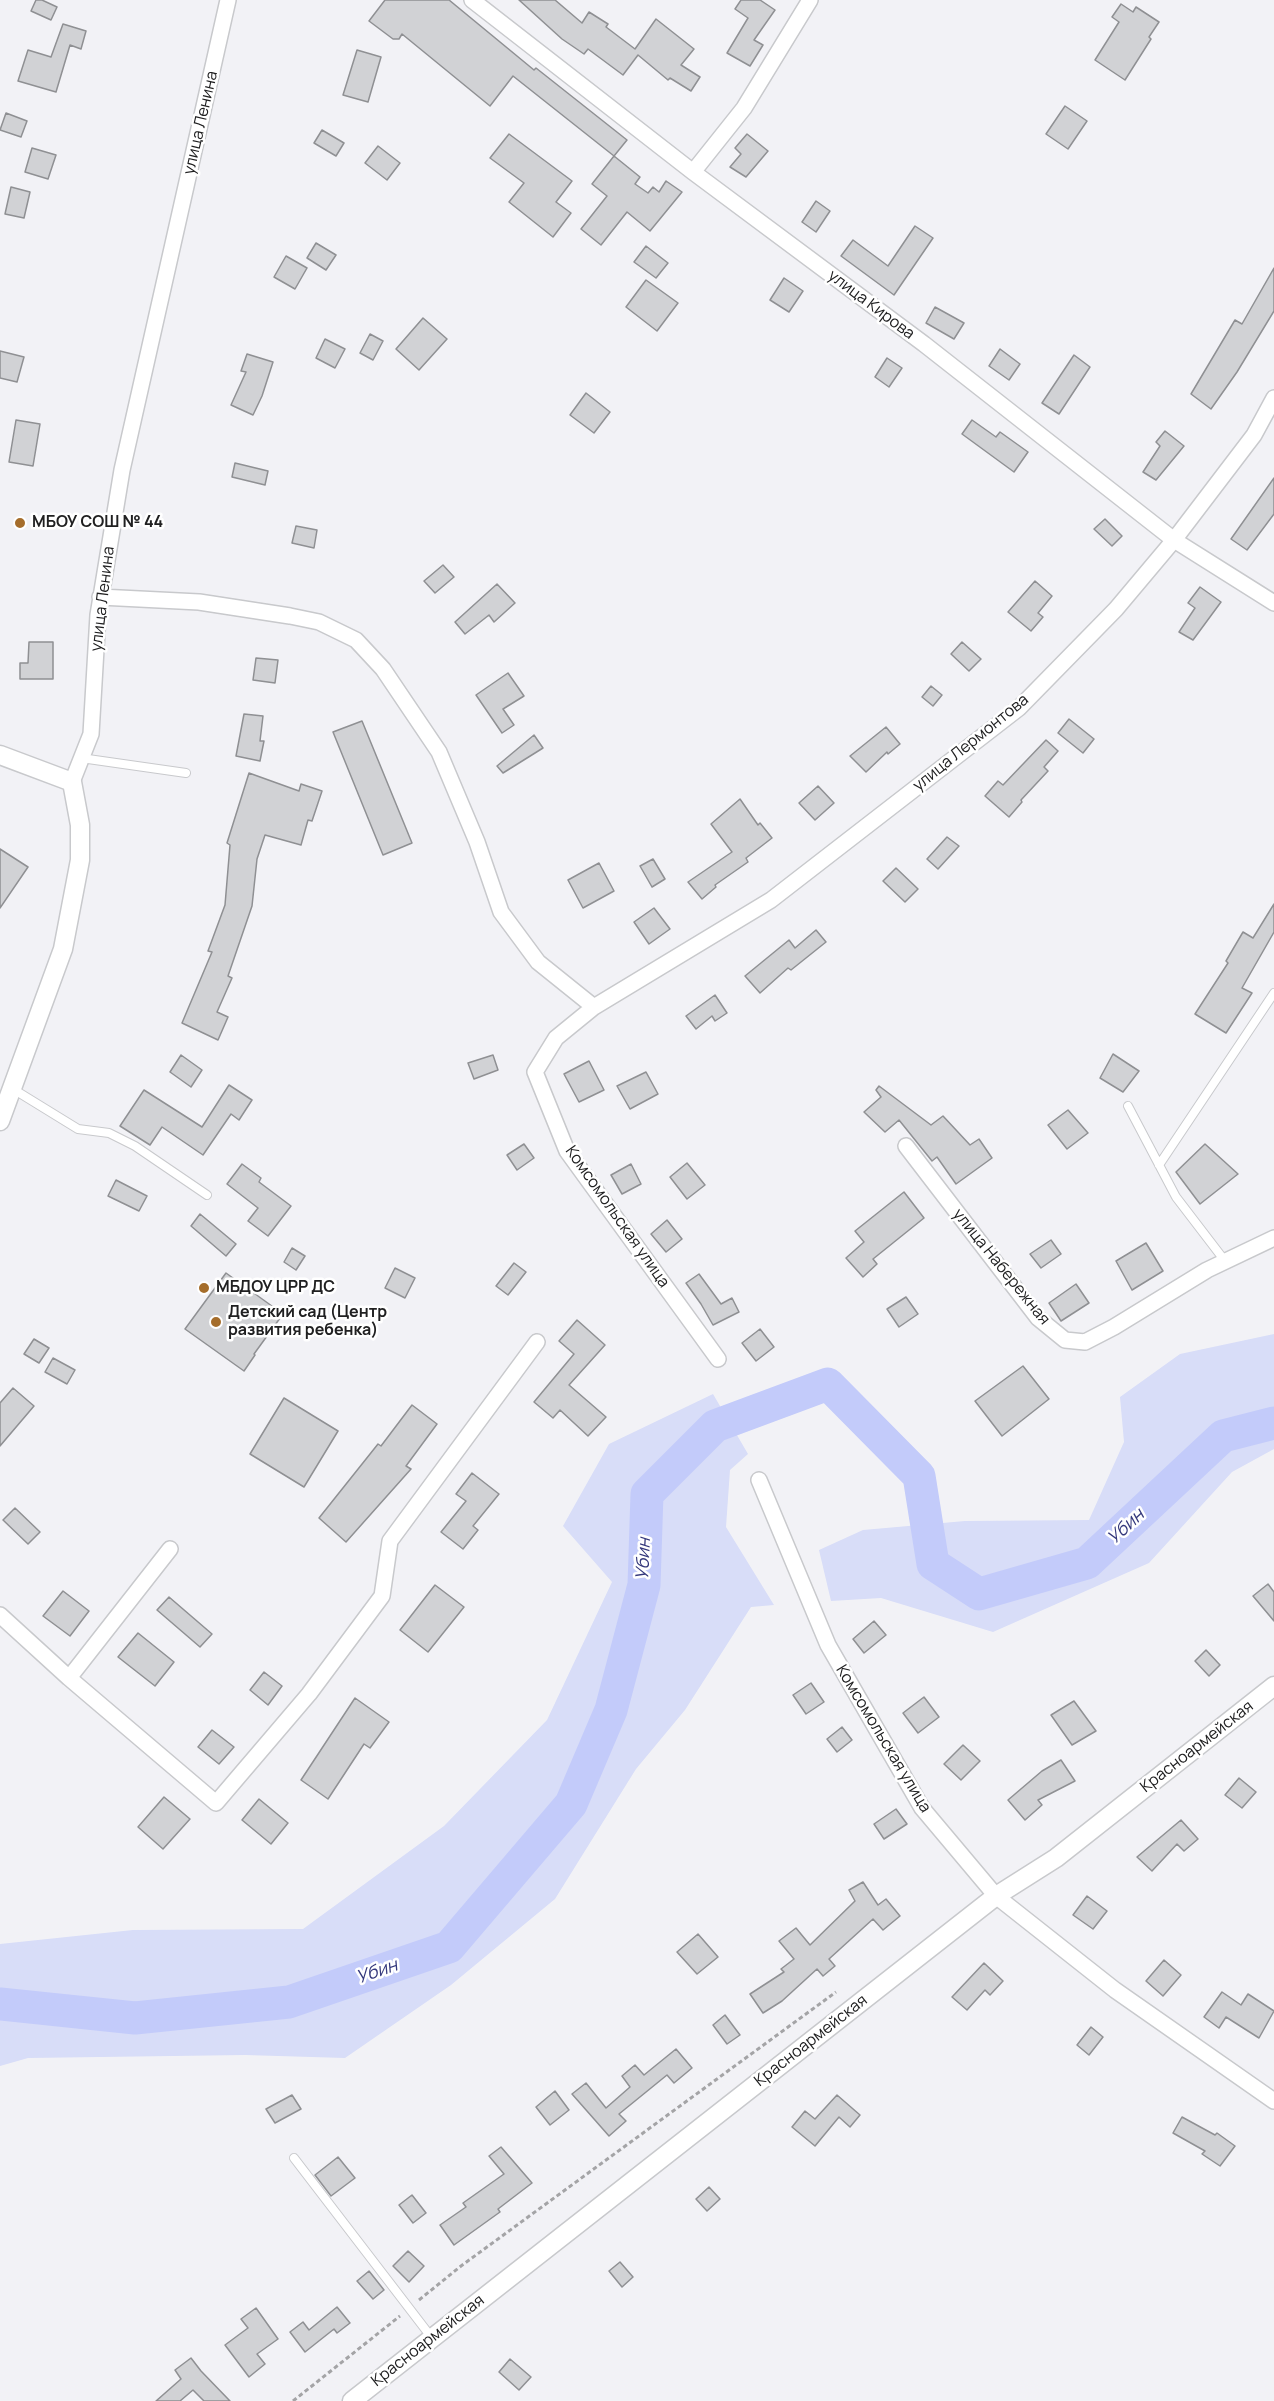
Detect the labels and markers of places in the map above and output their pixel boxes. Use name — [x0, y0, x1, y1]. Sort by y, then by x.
place label: МБОУ СОШ № 44 — [32, 513, 163, 533]
marker: МБОУ СОШ № 44 — [13, 516, 27, 530]
place label: МБДОУ ЦРР ДС — [216, 1278, 335, 1298]
marker: МБДОУ ЦРР ДС — [197, 1281, 211, 1295]
place label: Детский сад (Центр развития ребенка) — [228, 1303, 387, 1341]
marker: Детский сад (Центр развития ребенка) — [209, 1315, 223, 1329]

